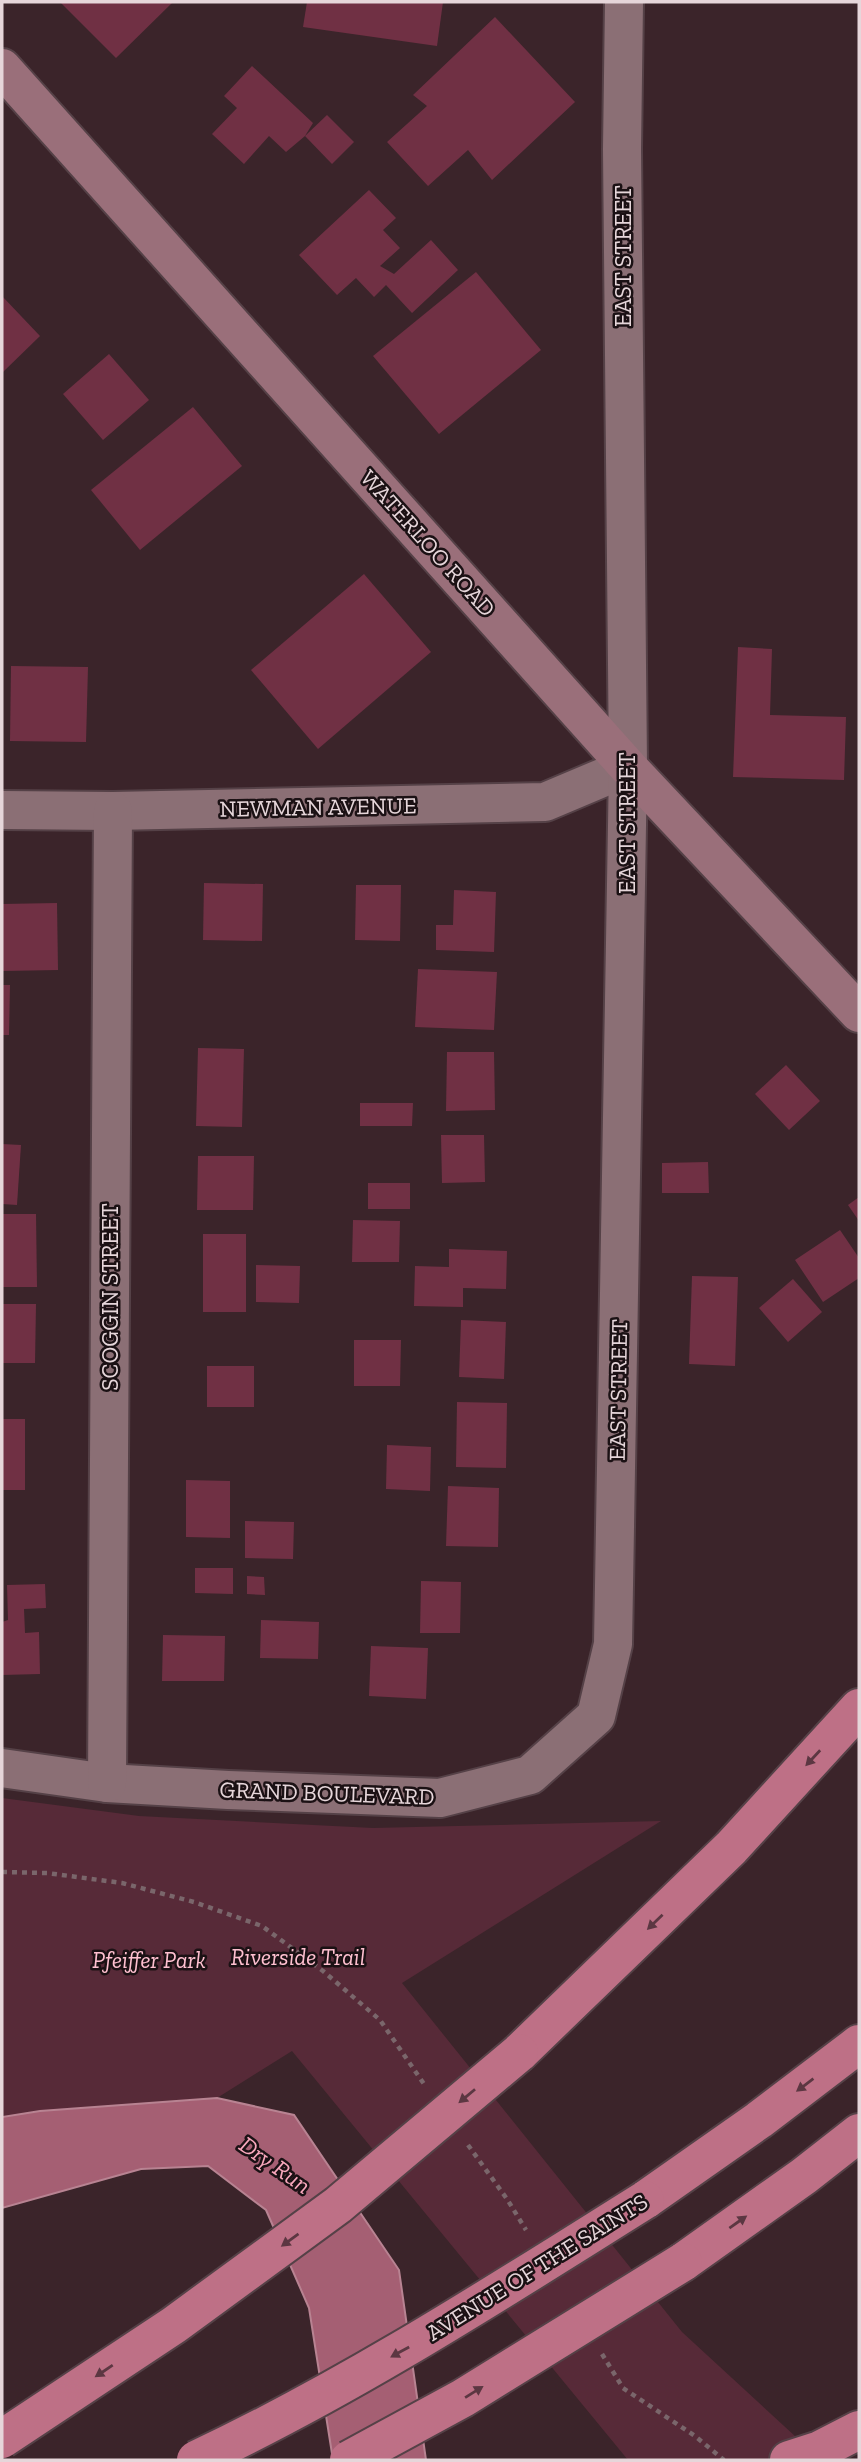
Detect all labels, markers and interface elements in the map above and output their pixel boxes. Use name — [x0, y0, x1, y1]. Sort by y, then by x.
street label: EAST STREET — [609, 185, 637, 327]
street label: WATERLOO ROAD — [355, 464, 501, 622]
street label: EAST STREET — [613, 752, 641, 894]
street label: NEWMAN AVENUE — [219, 791, 417, 823]
street label: SCOGGIN STREET — [96, 1203, 124, 1391]
street label: EAST STREET — [603, 1319, 633, 1461]
one-way arrow — [806, 1750, 821, 1767]
street label: GRAND BOULEVARD — [219, 1775, 435, 1811]
one-way arrow — [647, 1913, 664, 1929]
park label: Riverside Trail — [231, 1943, 365, 1971]
park label: Pfeiffer Park — [92, 1946, 206, 1974]
one-way arrow — [796, 2078, 814, 2092]
one-way arrow — [458, 2089, 476, 2104]
water label: Dry Run — [234, 2130, 317, 2200]
street label: AVENUE OF THE SAINTS — [421, 2187, 653, 2347]
one-way arrow — [729, 2215, 747, 2229]
one-way arrow — [281, 2233, 299, 2247]
one-way arrow — [390, 2346, 409, 2358]
one-way arrow — [95, 2364, 114, 2377]
one-way arrow — [464, 2385, 483, 2398]

